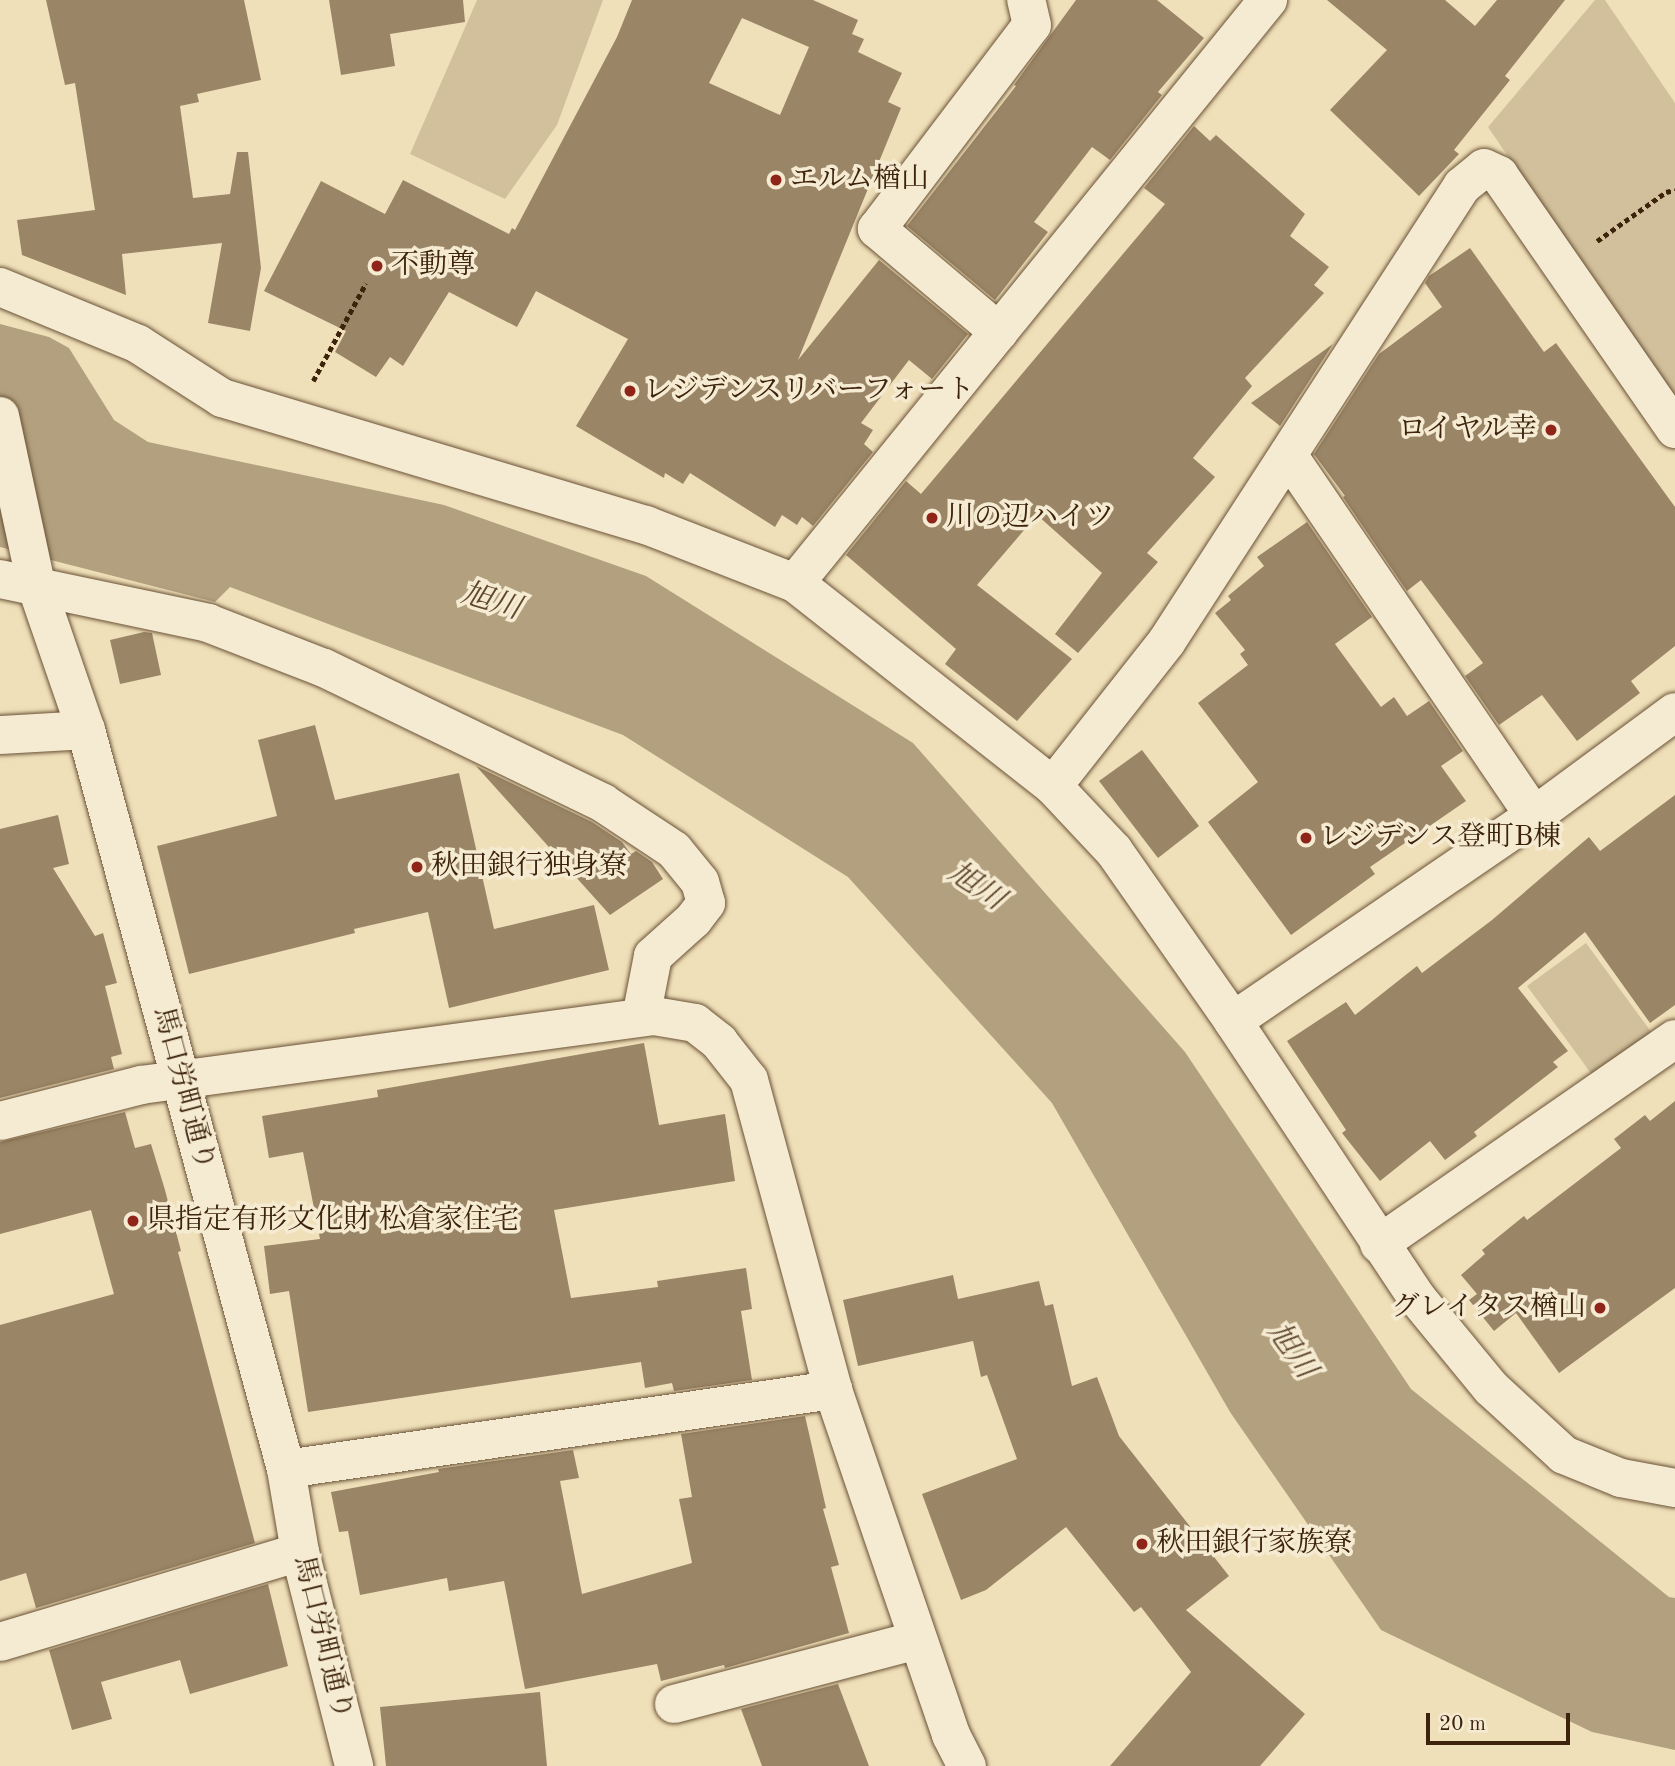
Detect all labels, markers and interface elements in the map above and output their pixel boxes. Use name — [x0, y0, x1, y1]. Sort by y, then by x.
place label: エルム楢山 — [790, 163, 930, 197]
marker: エルム楢山 — [768, 172, 784, 188]
place label: 不動尊 — [391, 249, 475, 283]
marker: 不動尊 — [369, 258, 385, 274]
place label: レジデンスリバーフォート — [644, 374, 980, 408]
marker: レジデンスリバーフォート — [622, 383, 638, 399]
place label: ロイヤル幸 — [1397, 413, 1537, 447]
marker: ロイヤル幸 — [1543, 422, 1559, 438]
place label: 川の辺ハイツ — [946, 501, 1114, 535]
marker: 川の辺ハイツ — [924, 510, 940, 526]
water label: 旭川 — [457, 576, 525, 628]
place label: レジデンス登町B棟 — [1320, 821, 1563, 855]
marker: レジデンス登町B棟 — [1298, 830, 1314, 846]
place label: 秋田銀行独身寮 — [431, 850, 627, 884]
water label: 旭川 — [941, 855, 1011, 919]
marker: 秋田銀行独身寮 — [409, 859, 425, 875]
street label: 馬口労町通り — [145, 1004, 221, 1174]
place label: 県指定有形文化財 松倉家住宅 — [147, 1204, 519, 1238]
marker: 県指定有形文化財 松倉家住宅 — [125, 1213, 141, 1229]
place label: グレイタス楢山 — [1390, 1291, 1586, 1325]
marker: グレイタス楢山 — [1592, 1300, 1608, 1316]
water label: 旭川 — [1259, 1316, 1323, 1386]
place label: 秋田銀行家族寮 — [1156, 1527, 1352, 1561]
marker: 秋田銀行家族寮 — [1134, 1536, 1150, 1552]
street label: 馬口労町通り — [285, 1552, 359, 1724]
scale bar — [1430, 1700, 1574, 1744]
text: 20 m — [1439, 1714, 1486, 1735]

